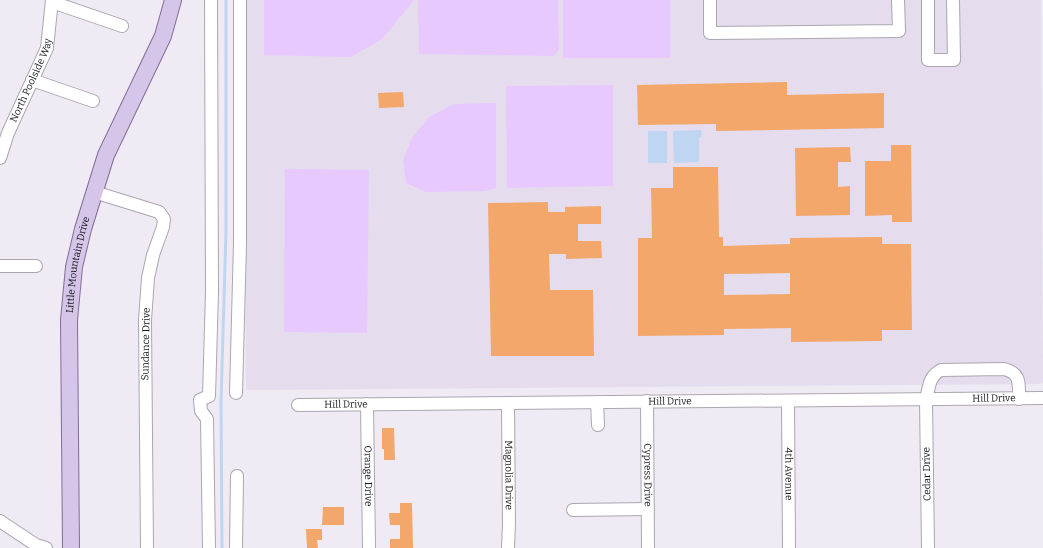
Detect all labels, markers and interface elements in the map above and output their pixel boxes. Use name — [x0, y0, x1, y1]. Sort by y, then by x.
street label: North Poolside Way — [8, 37, 54, 124]
street label: Little Mountain Drive — [64, 215, 92, 314]
street label: Sundance Drive — [139, 307, 153, 381]
street label: Hill Drive — [972, 392, 1016, 405]
street label: Hill Drive — [648, 395, 692, 408]
street label: Hill Drive — [324, 398, 368, 411]
street label: Magnolia Drive — [502, 440, 515, 510]
street label: Cypress Drive — [641, 443, 654, 507]
street label: Orange Drive — [362, 445, 374, 507]
street label: Cedar Drive — [921, 447, 933, 501]
street label: 4th Avenue — [782, 448, 795, 500]

